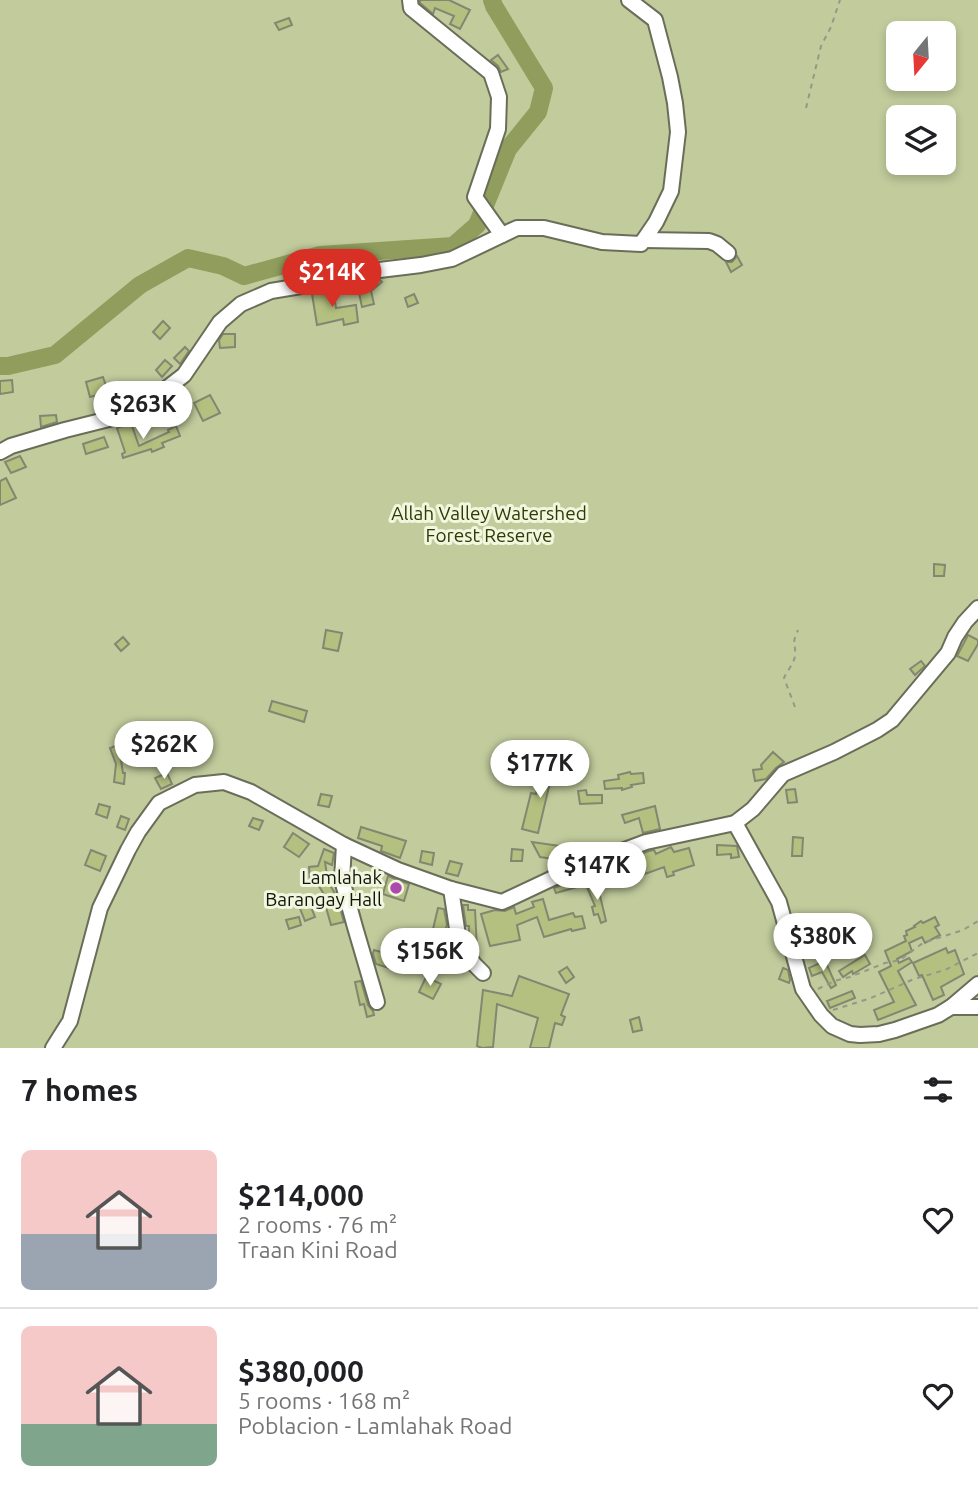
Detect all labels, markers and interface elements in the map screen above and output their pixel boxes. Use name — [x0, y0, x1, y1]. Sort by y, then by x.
north arrow — [886, 21, 956, 91]
map controls — [886, 21, 956, 175]
button: layers — [886, 105, 956, 175]
pin: $214K — [283, 250, 381, 309]
text: $214K — [298, 259, 366, 284]
pin: $263K — [94, 382, 192, 441]
text: $263K — [109, 391, 177, 416]
park label: Allah Valley Watershed Forest Reserve — [391, 502, 587, 546]
pin: $262K — [115, 722, 213, 781]
text: $262K — [130, 731, 198, 756]
pin: $177K — [491, 740, 589, 800]
text: $177K — [506, 750, 574, 775]
pin: $147K — [548, 842, 646, 902]
text: $147K — [563, 852, 631, 877]
place label: Lamlahak Barangay Hall — [265, 866, 382, 910]
marker: Lamlahak Barangay Hall — [388, 880, 404, 896]
pin: $380K — [774, 914, 872, 973]
text: $380K — [789, 923, 857, 948]
pin: $156K — [381, 928, 479, 988]
text: $156K — [396, 938, 464, 963]
icon: filters — [919, 1071, 957, 1109]
text: 7 homes — [21, 1073, 138, 1107]
icon: home — [77, 1178, 161, 1262]
text: $214,000 — [238, 1178, 364, 1212]
icon: heart — [919, 1201, 957, 1239]
text: 2 rooms · 76 m² — [238, 1212, 397, 1237]
text: Traan Kini Road — [238, 1237, 398, 1262]
icon: home — [77, 1354, 161, 1438]
text: $380,000 — [238, 1354, 364, 1388]
icon: heart — [919, 1377, 957, 1415]
text: 5 rooms · 168 m² — [238, 1388, 410, 1413]
text: Poblacion - Lamlahak Road — [238, 1413, 513, 1438]

